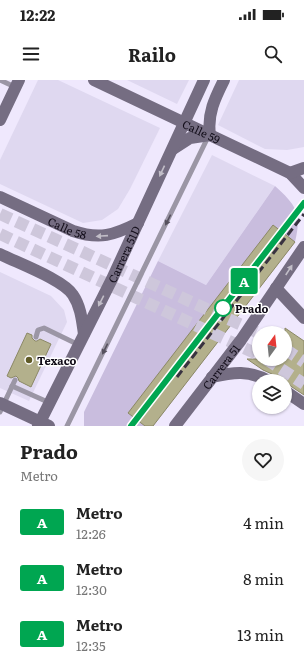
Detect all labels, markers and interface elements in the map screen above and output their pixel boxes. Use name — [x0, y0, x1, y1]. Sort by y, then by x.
text: 12:22 — [20, 3, 55, 26]
text: Railo — [128, 41, 176, 68]
icon: menu — [20, 43, 42, 65]
icon: search — [262, 43, 284, 65]
street label: Calle 59 — [180, 115, 223, 147]
one-way arrow — [159, 165, 165, 176]
street label: Calle 58 — [45, 212, 88, 242]
one-way arrow — [165, 214, 171, 226]
street label: Carrera 51D — [103, 223, 144, 285]
one-way arrow — [96, 232, 108, 239]
one-way arrow — [285, 264, 292, 276]
line badge: A — [231, 268, 257, 294]
text: A — [239, 271, 249, 291]
one-way arrow — [98, 295, 104, 307]
marker: Prado — [214, 299, 232, 317]
place label: Prado — [235, 300, 269, 316]
north arrow — [252, 326, 292, 366]
map controls — [252, 326, 292, 414]
street label: Carrera 51 — [198, 340, 243, 392]
one-way arrow — [102, 343, 108, 355]
place label: Texaco — [37, 352, 77, 368]
marker: Texaco — [24, 355, 34, 365]
button: layers — [252, 374, 292, 414]
text: Prado — [20, 437, 78, 465]
button: heart — [242, 439, 284, 481]
text: Metro — [20, 466, 58, 485]
text: Metro — [76, 501, 123, 524]
text: 4 min — [243, 511, 284, 534]
text: A — [37, 512, 47, 532]
text: 12:26 — [76, 524, 106, 543]
text: Metro — [76, 557, 123, 580]
text: 8 min — [243, 567, 284, 590]
text: A — [37, 568, 47, 588]
text: 12:30 — [76, 580, 107, 599]
text: Metro — [76, 613, 123, 636]
text: 13 min — [237, 623, 284, 646]
text: A — [37, 624, 47, 644]
text: 12:35 — [76, 636, 106, 655]

